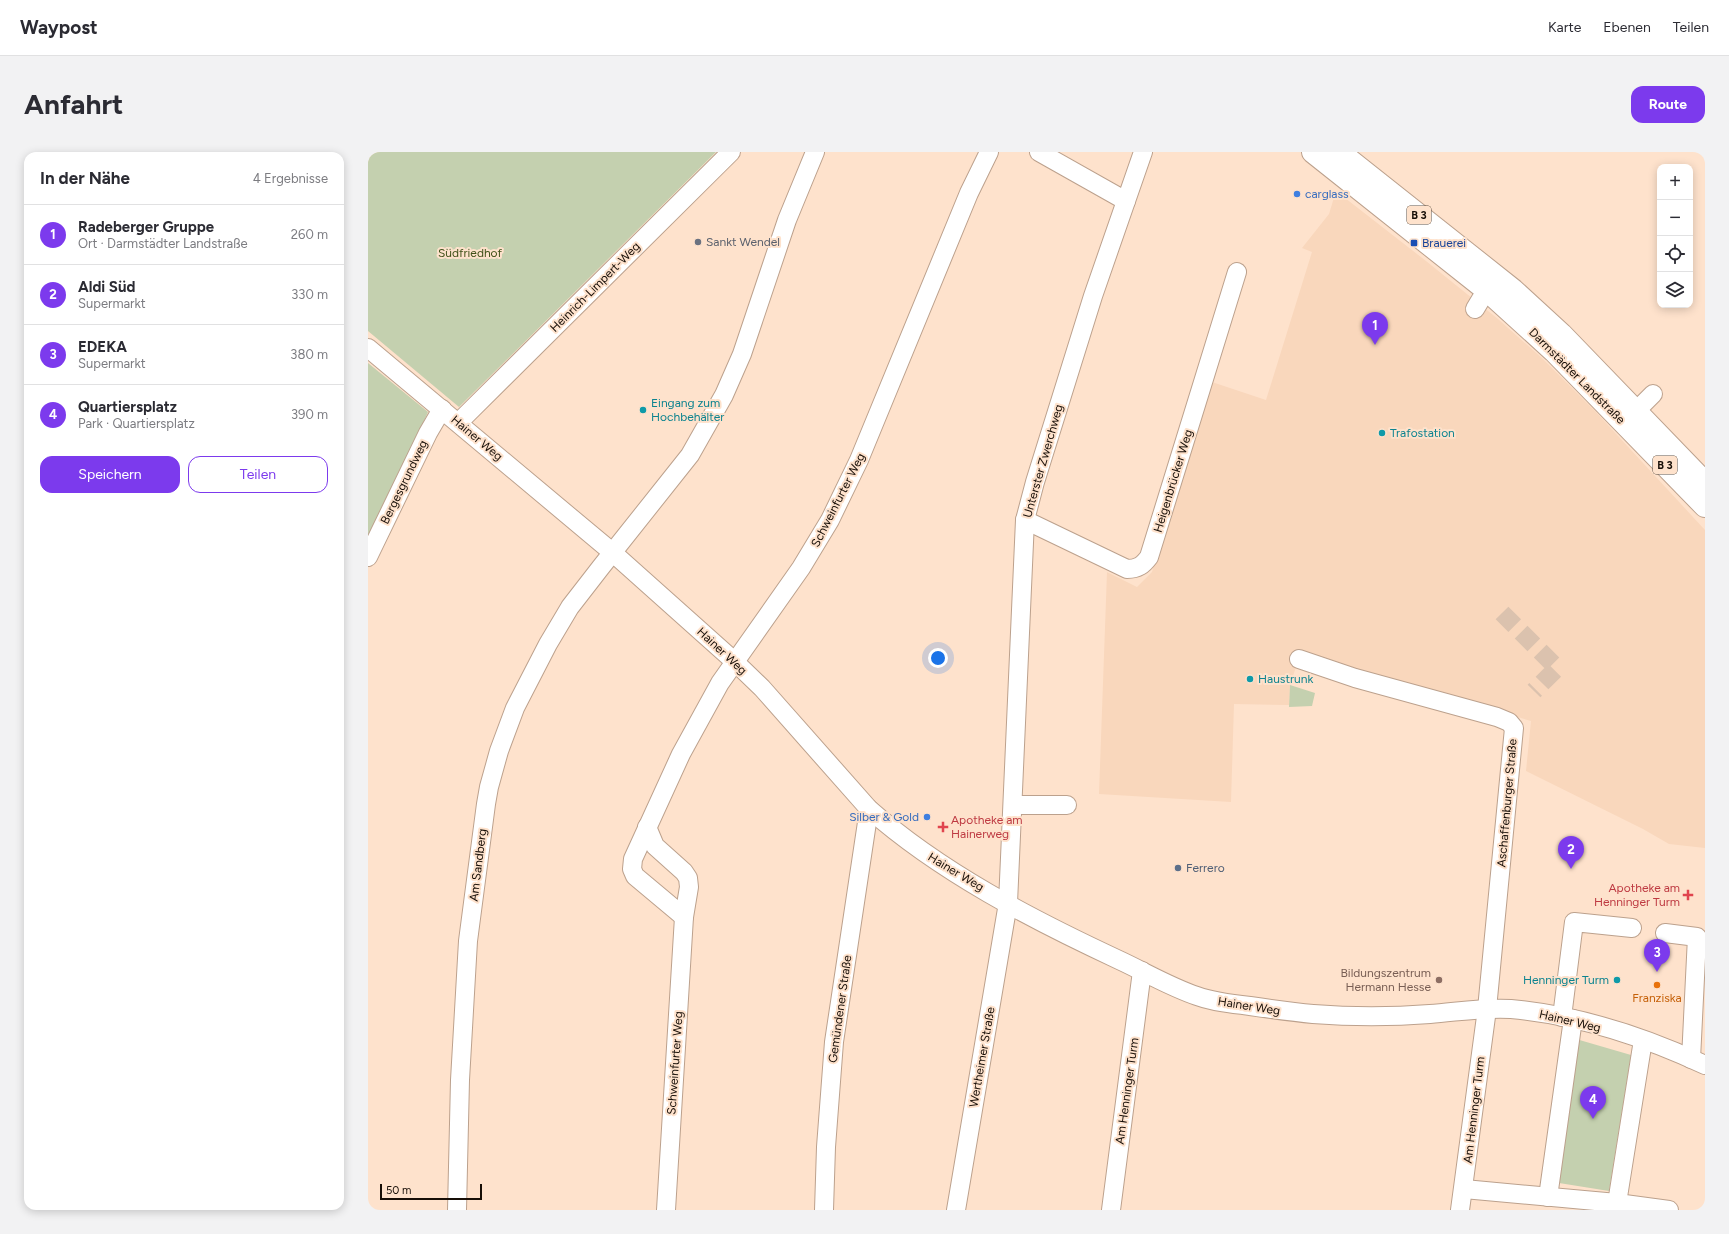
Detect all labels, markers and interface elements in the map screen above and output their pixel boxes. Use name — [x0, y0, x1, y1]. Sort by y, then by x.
text: Waypost — [20, 16, 98, 39]
text: Karte — [1548, 19, 1581, 36]
text: Ebenen — [1603, 19, 1651, 36]
text: Teilen — [1673, 19, 1709, 36]
button: Route — [1631, 86, 1705, 123]
text: Anfahrt — [24, 87, 123, 121]
map controls — [1657, 164, 1693, 308]
button: + — [1657, 164, 1693, 200]
text: In der Nähe — [40, 168, 130, 188]
text: 4 Ergebnisse — [253, 171, 328, 186]
place label: carglass — [1305, 187, 1349, 201]
marker: carglass — [1292, 189, 1302, 199]
button: − — [1657, 200, 1693, 236]
road number: B 3 — [1407, 206, 1431, 224]
text: Radeberger Gruppe — [78, 218, 214, 236]
text: 1 — [50, 227, 56, 242]
text: 260 m — [291, 227, 328, 242]
place label: Sankt Wendel — [706, 235, 780, 249]
text: Ort · Darmstädter Landstraße — [78, 236, 248, 251]
place label: Brauerei — [1422, 236, 1466, 250]
button: locate — [1657, 236, 1693, 272]
marker: Sankt Wendel — [693, 237, 703, 247]
marker: Brauerei — [1409, 238, 1419, 248]
street label: Heinrich-Limpert-Weg — [547, 239, 643, 335]
park label: Südfriedhof — [438, 246, 503, 260]
button: layers — [1657, 272, 1693, 308]
text: Aldi Süd — [78, 278, 135, 296]
text: 2 — [49, 287, 57, 302]
text: 330 m — [291, 287, 328, 302]
text: Supermarkt — [78, 296, 146, 311]
pin: 1 — [1362, 312, 1388, 345]
street label: Darmstädter Landstraße — [1526, 325, 1628, 427]
text: EDEKA — [78, 338, 127, 356]
text: 3 — [49, 347, 57, 362]
text: 380 m — [290, 347, 328, 362]
text: Supermarkt — [78, 356, 146, 371]
place label: Eingang zum Hochbehälter — [651, 396, 724, 424]
text: Quartiersplatz — [78, 398, 177, 416]
street label: Unterster Zwerchweg — [1020, 403, 1066, 519]
marker: Eingang zum Hochbehälter — [638, 405, 648, 415]
text: 4 — [49, 407, 57, 422]
text: 390 m — [291, 407, 328, 422]
street label: Hainer Weg — [448, 412, 506, 464]
text: Park · Quartiersplatz — [78, 416, 195, 431]
place label: Trafostation — [1390, 426, 1455, 440]
street label: Heigenbrücker Weg — [1151, 428, 1195, 534]
marker: Trafostation — [1377, 428, 1387, 438]
street label: Bergesgrundweg — [378, 438, 430, 526]
street label: Schweinfurter Weg — [808, 451, 868, 549]
button: Speichern — [40, 456, 180, 493]
button: Teilen — [188, 456, 328, 493]
road number: B 3 — [1653, 456, 1677, 474]
street label: Hainer Weg — [694, 624, 750, 678]
your location — [928, 648, 948, 668]
place label: Haustrunk — [1258, 672, 1313, 686]
marker: Haustrunk — [1245, 674, 1255, 684]
street label: Aschaffenburger Straße — [1494, 738, 1520, 868]
place label: Silber & Gold — [849, 810, 919, 824]
marker: Silber & Gold — [922, 812, 932, 822]
place label: Apotheke am Hainerweg — [951, 813, 1023, 841]
marker: Apotheke am Hainerweg — [938, 822, 948, 832]
street label: Am Sandberg — [467, 828, 489, 902]
pin: 2 — [1558, 836, 1584, 869]
street label: Hainer Weg — [925, 850, 987, 894]
place label: Ferrero — [1186, 861, 1225, 875]
marker: Ferrero — [1173, 863, 1183, 873]
place label: Apotheke am Henninger Turm — [1594, 881, 1680, 909]
marker: Apotheke am Henninger Turm — [1683, 890, 1693, 900]
pin: 3 — [1644, 939, 1670, 972]
street label: Gemündener Straße — [826, 954, 855, 1064]
place label: Bildungszentrum Hermann Hesse — [1341, 966, 1431, 994]
place label: Henninger Turm — [1523, 973, 1609, 987]
marker: Bildungszentrum Hermann Hesse — [1434, 975, 1444, 985]
marker: Henninger Turm — [1612, 975, 1622, 985]
marker: Franziska — [1652, 980, 1662, 990]
place label: Franziska — [1632, 991, 1682, 1005]
street label: Hainer Weg — [1217, 994, 1281, 1018]
street label: Wertheimer Straße — [966, 1005, 998, 1108]
street label: Hainer Weg — [1538, 1007, 1602, 1035]
street label: Schweinfurter Weg — [664, 1011, 686, 1115]
street label: Am Henninger Turm — [1113, 1037, 1141, 1145]
street label: Am Henninger Turm — [1461, 1056, 1487, 1164]
pin: 4 — [1580, 1086, 1606, 1119]
scale bar — [380, 1182, 482, 1201]
text: 50 m — [386, 1184, 411, 1197]

